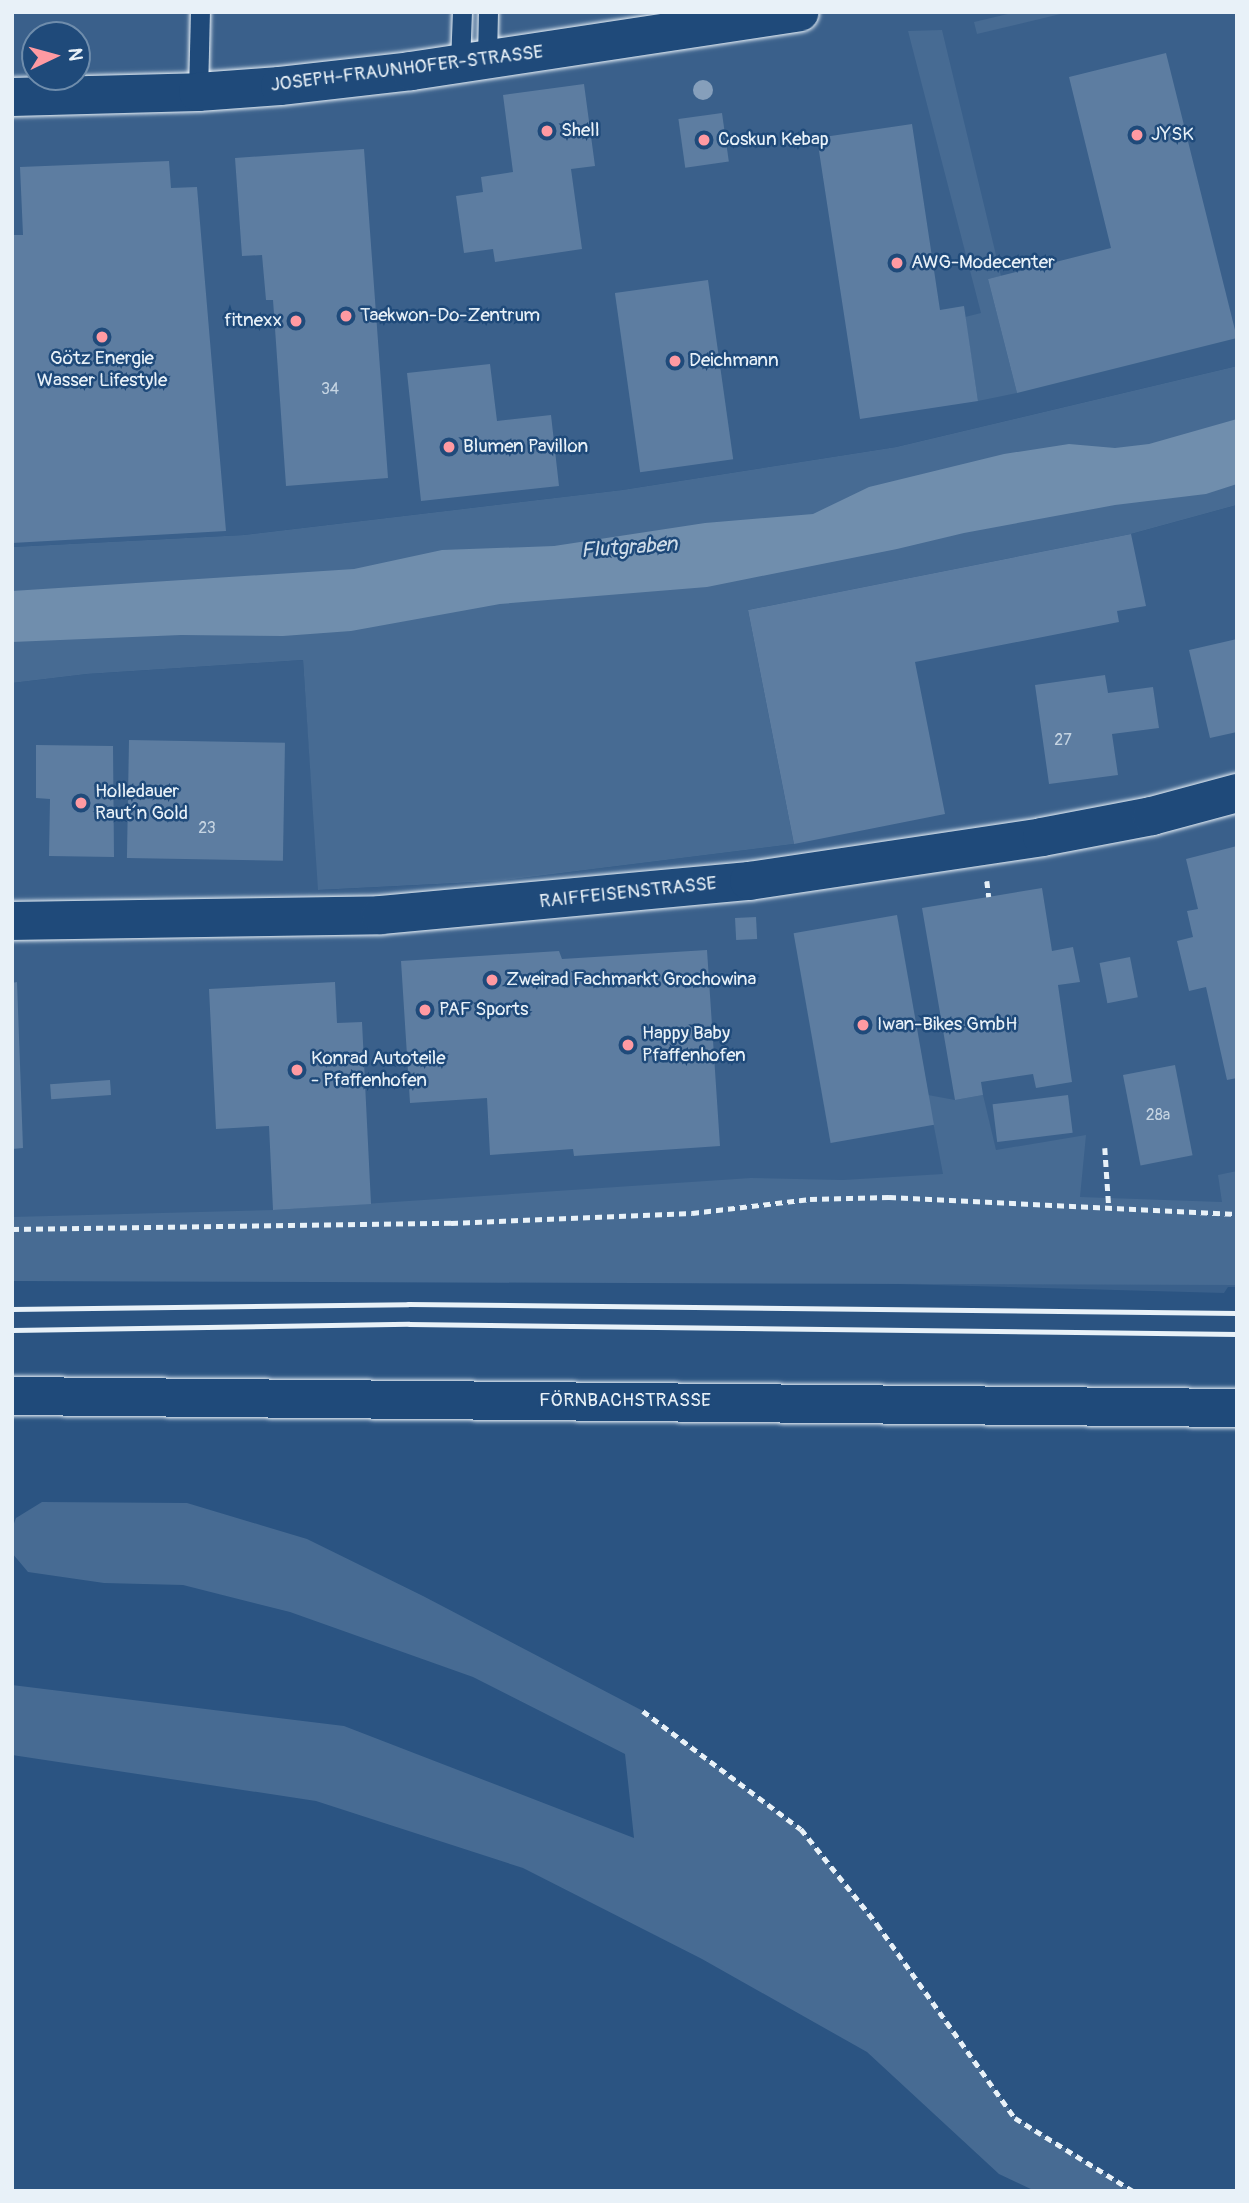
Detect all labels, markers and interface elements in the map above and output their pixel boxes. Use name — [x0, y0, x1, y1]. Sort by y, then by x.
north arrow — [21, 21, 91, 91]
street label: JOSEPH-FRAUNHOFER-STRASSE — [269, 41, 545, 97]
text: N — [62, 47, 87, 62]
place label: Shell — [561, 120, 599, 142]
marker: Shell — [539, 123, 555, 139]
place label: JYSK — [1151, 124, 1194, 146]
marker: JYSK — [1129, 127, 1145, 143]
place label: Coskun Kebap — [718, 129, 829, 151]
marker: Coskun Kebap — [696, 132, 712, 148]
place label: AWG-Modecenter — [911, 252, 1055, 274]
marker: AWG-Modecenter — [889, 255, 905, 271]
place label: Taekwon-Do-Zentrum — [360, 305, 540, 327]
marker: Taekwon-Do-Zentrum — [338, 308, 354, 324]
place label: fitnexx — [224, 310, 282, 332]
marker: fitnexx — [288, 313, 304, 329]
marker: Götz Energie Wasser Lifestyle — [94, 329, 110, 345]
place label: Götz Energie Wasser Lifestyle — [37, 348, 167, 392]
place label: Deichmann — [689, 350, 779, 372]
marker: Deichmann — [667, 353, 683, 369]
house number: 34 — [321, 379, 339, 399]
place label: Blumen Pavillon — [463, 436, 588, 458]
marker: Blumen Pavillon — [441, 439, 457, 455]
water label: Flutgraben — [580, 532, 678, 564]
house number: 27 — [1054, 730, 1072, 750]
place label: Holledauer Raut´n Gold — [95, 781, 188, 825]
marker: Holledauer Raut´n Gold — [73, 795, 89, 811]
house number: 23 — [198, 818, 216, 838]
street label: RAIFFEISENSTRASSE — [538, 872, 718, 914]
place label: Zweirad Fachmarkt Grochowina — [506, 969, 756, 991]
marker: Zweirad Fachmarkt Grochowina — [484, 972, 500, 988]
place label: PAF Sports — [439, 999, 528, 1021]
marker: PAF Sports — [417, 1002, 433, 1018]
place label: Iwan-Bikes GmbH — [877, 1014, 1017, 1036]
marker: Iwan-Bikes GmbH — [855, 1017, 871, 1033]
place label: Happy Baby Pfaffenhofen — [642, 1023, 746, 1067]
marker: Happy Baby Pfaffenhofen — [620, 1037, 636, 1053]
place label: Konrad Autoteile - Pfaffenhofen — [311, 1048, 446, 1092]
marker: Konrad Autoteile - Pfaffenhofen — [289, 1062, 305, 1078]
house number: 28a — [1146, 1105, 1170, 1125]
street label: FÖRNBACHSTRASSE — [539, 1390, 711, 1412]

